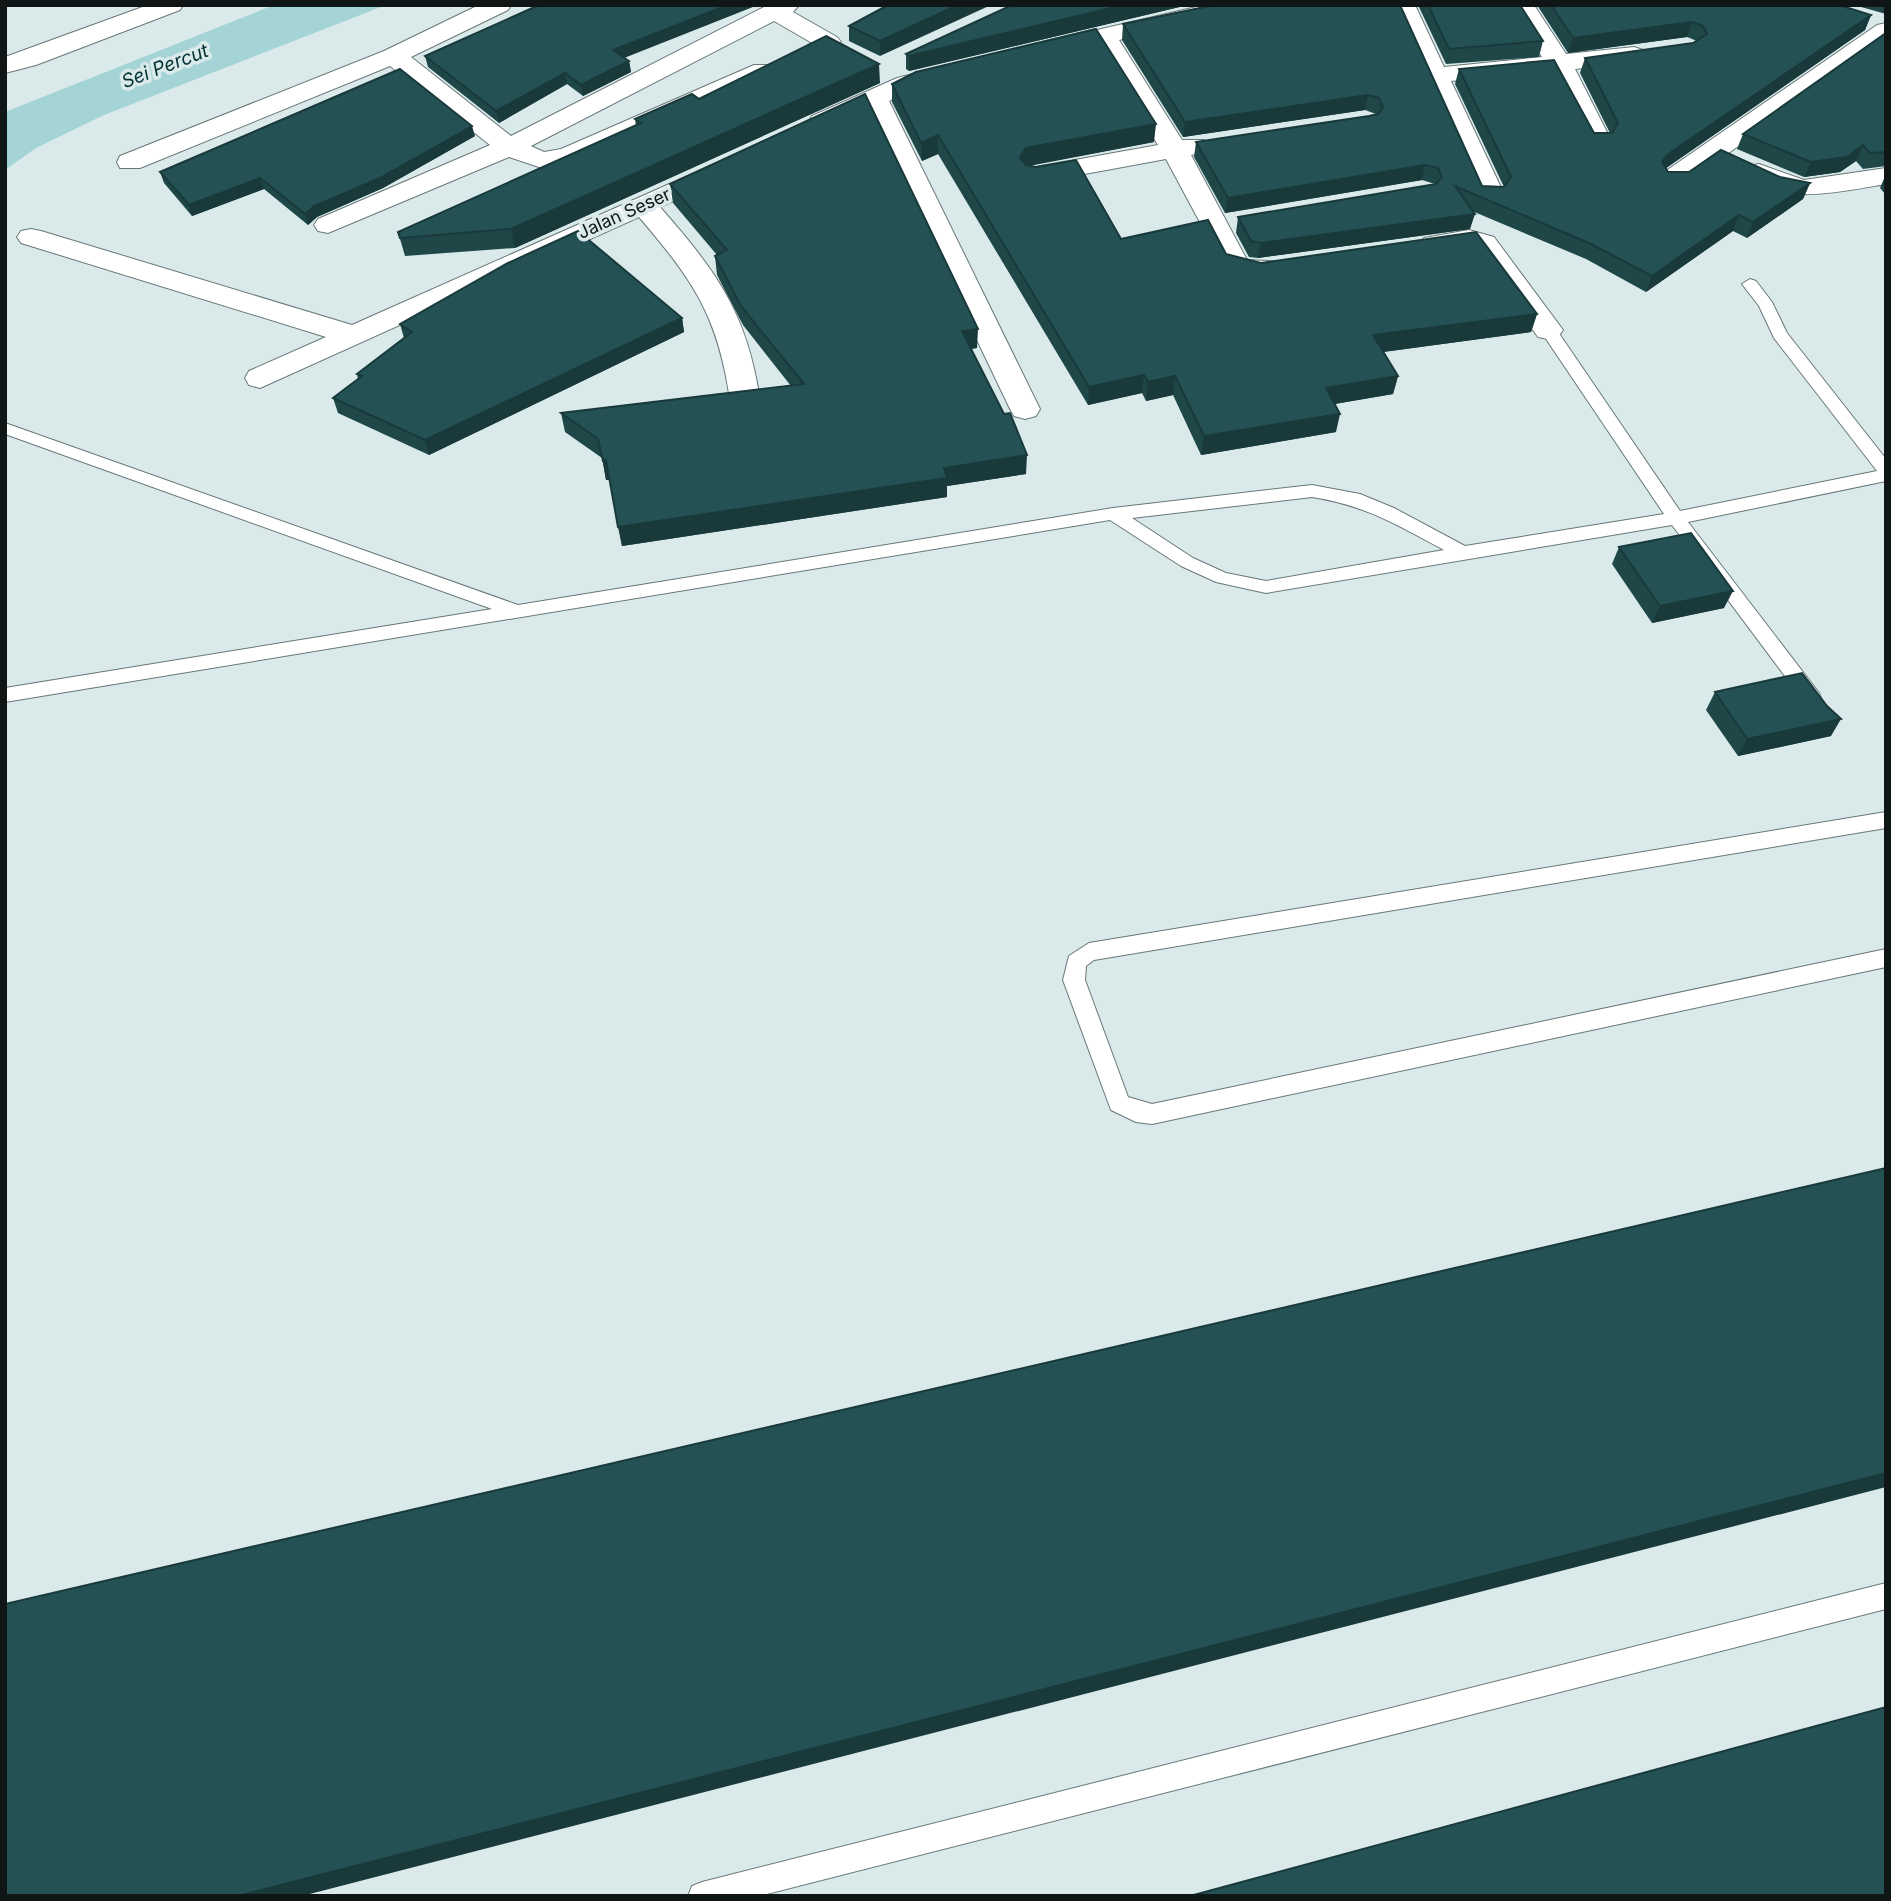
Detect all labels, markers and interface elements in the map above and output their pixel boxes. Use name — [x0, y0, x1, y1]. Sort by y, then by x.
water label: Sei Percut — [118, 39, 212, 93]
street label: Jalan Seser — [574, 183, 674, 243]

